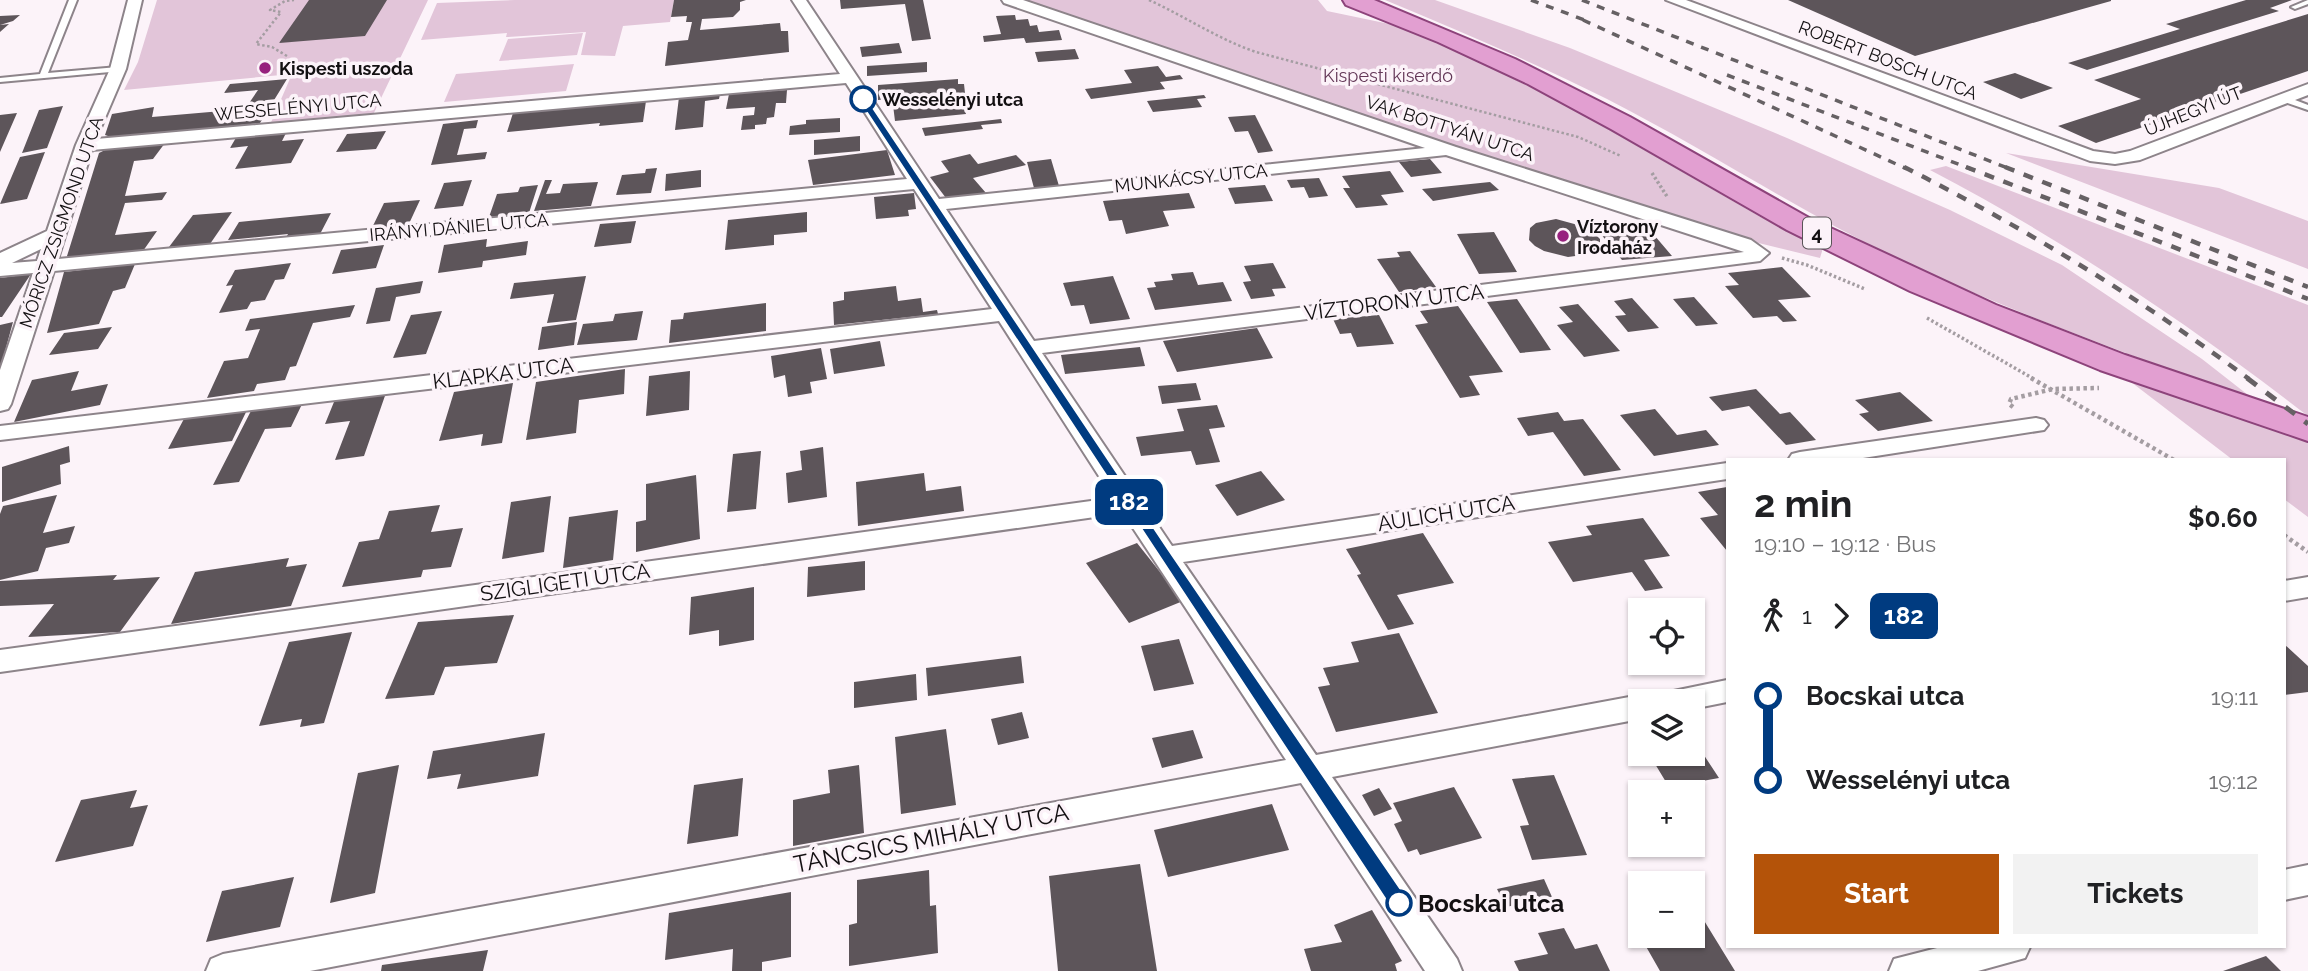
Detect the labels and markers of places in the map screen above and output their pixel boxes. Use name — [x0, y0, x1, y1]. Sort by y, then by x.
place label: Kispesti uszoda — [279, 58, 413, 79]
marker: Kispesti uszoda — [257, 60, 273, 76]
marker: Wesselényi utca — [850, 86, 876, 112]
place label: Wesselényi utca — [882, 89, 1023, 110]
place label: Víztorony Irodaház — [1577, 216, 1659, 258]
marker: Víztorony Irodaház — [1555, 228, 1571, 244]
place label: Bocskai utca — [1418, 889, 1565, 918]
marker: Bocskai utca — [1386, 890, 1412, 916]

